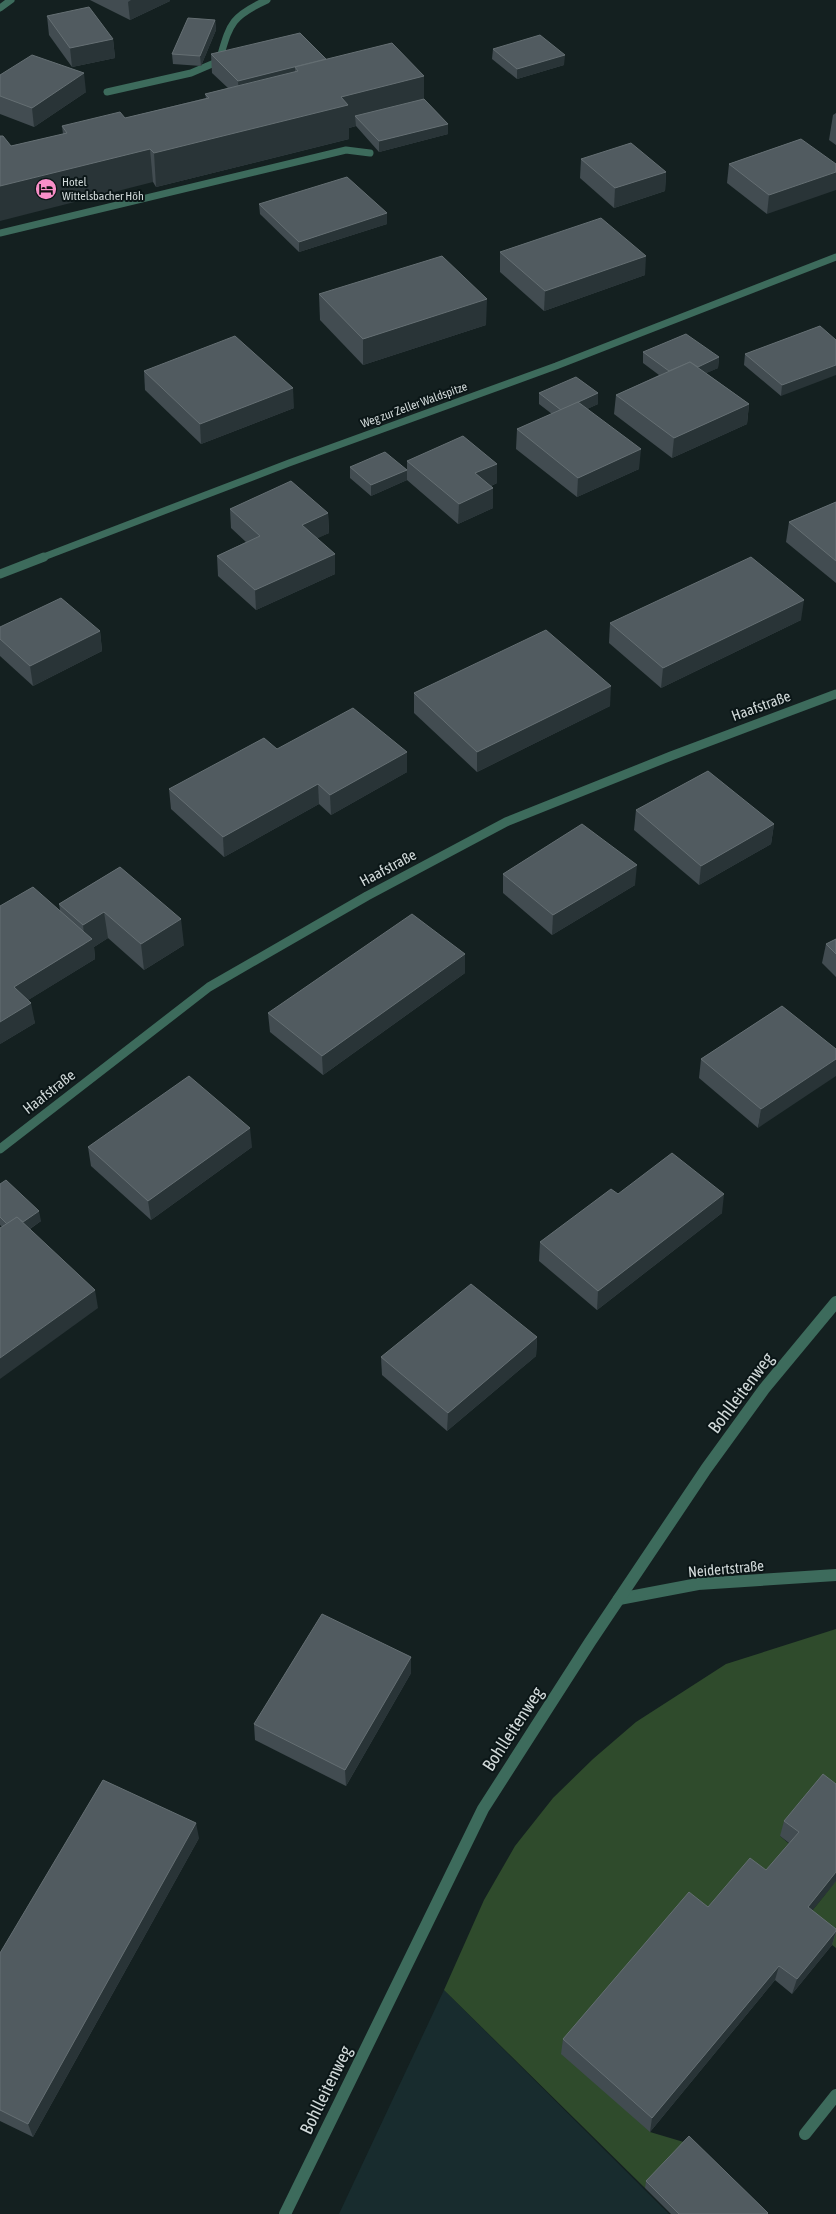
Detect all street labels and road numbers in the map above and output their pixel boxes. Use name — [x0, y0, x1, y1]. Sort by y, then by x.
street label: Weg zur Zeller Waldspitze — [359, 379, 469, 431]
street label: Haafstraße — [729, 687, 793, 724]
street label: Haafstraße — [357, 846, 419, 889]
street label: Haafstraße — [19, 1066, 78, 1117]
street label: Bohlleitenweg — [703, 1348, 778, 1437]
street label: Neidertstraße — [687, 1557, 765, 1580]
street label: Bohlleitenweg — [478, 1683, 548, 1775]
street label: Bohlleitenweg — [295, 2042, 356, 2137]

